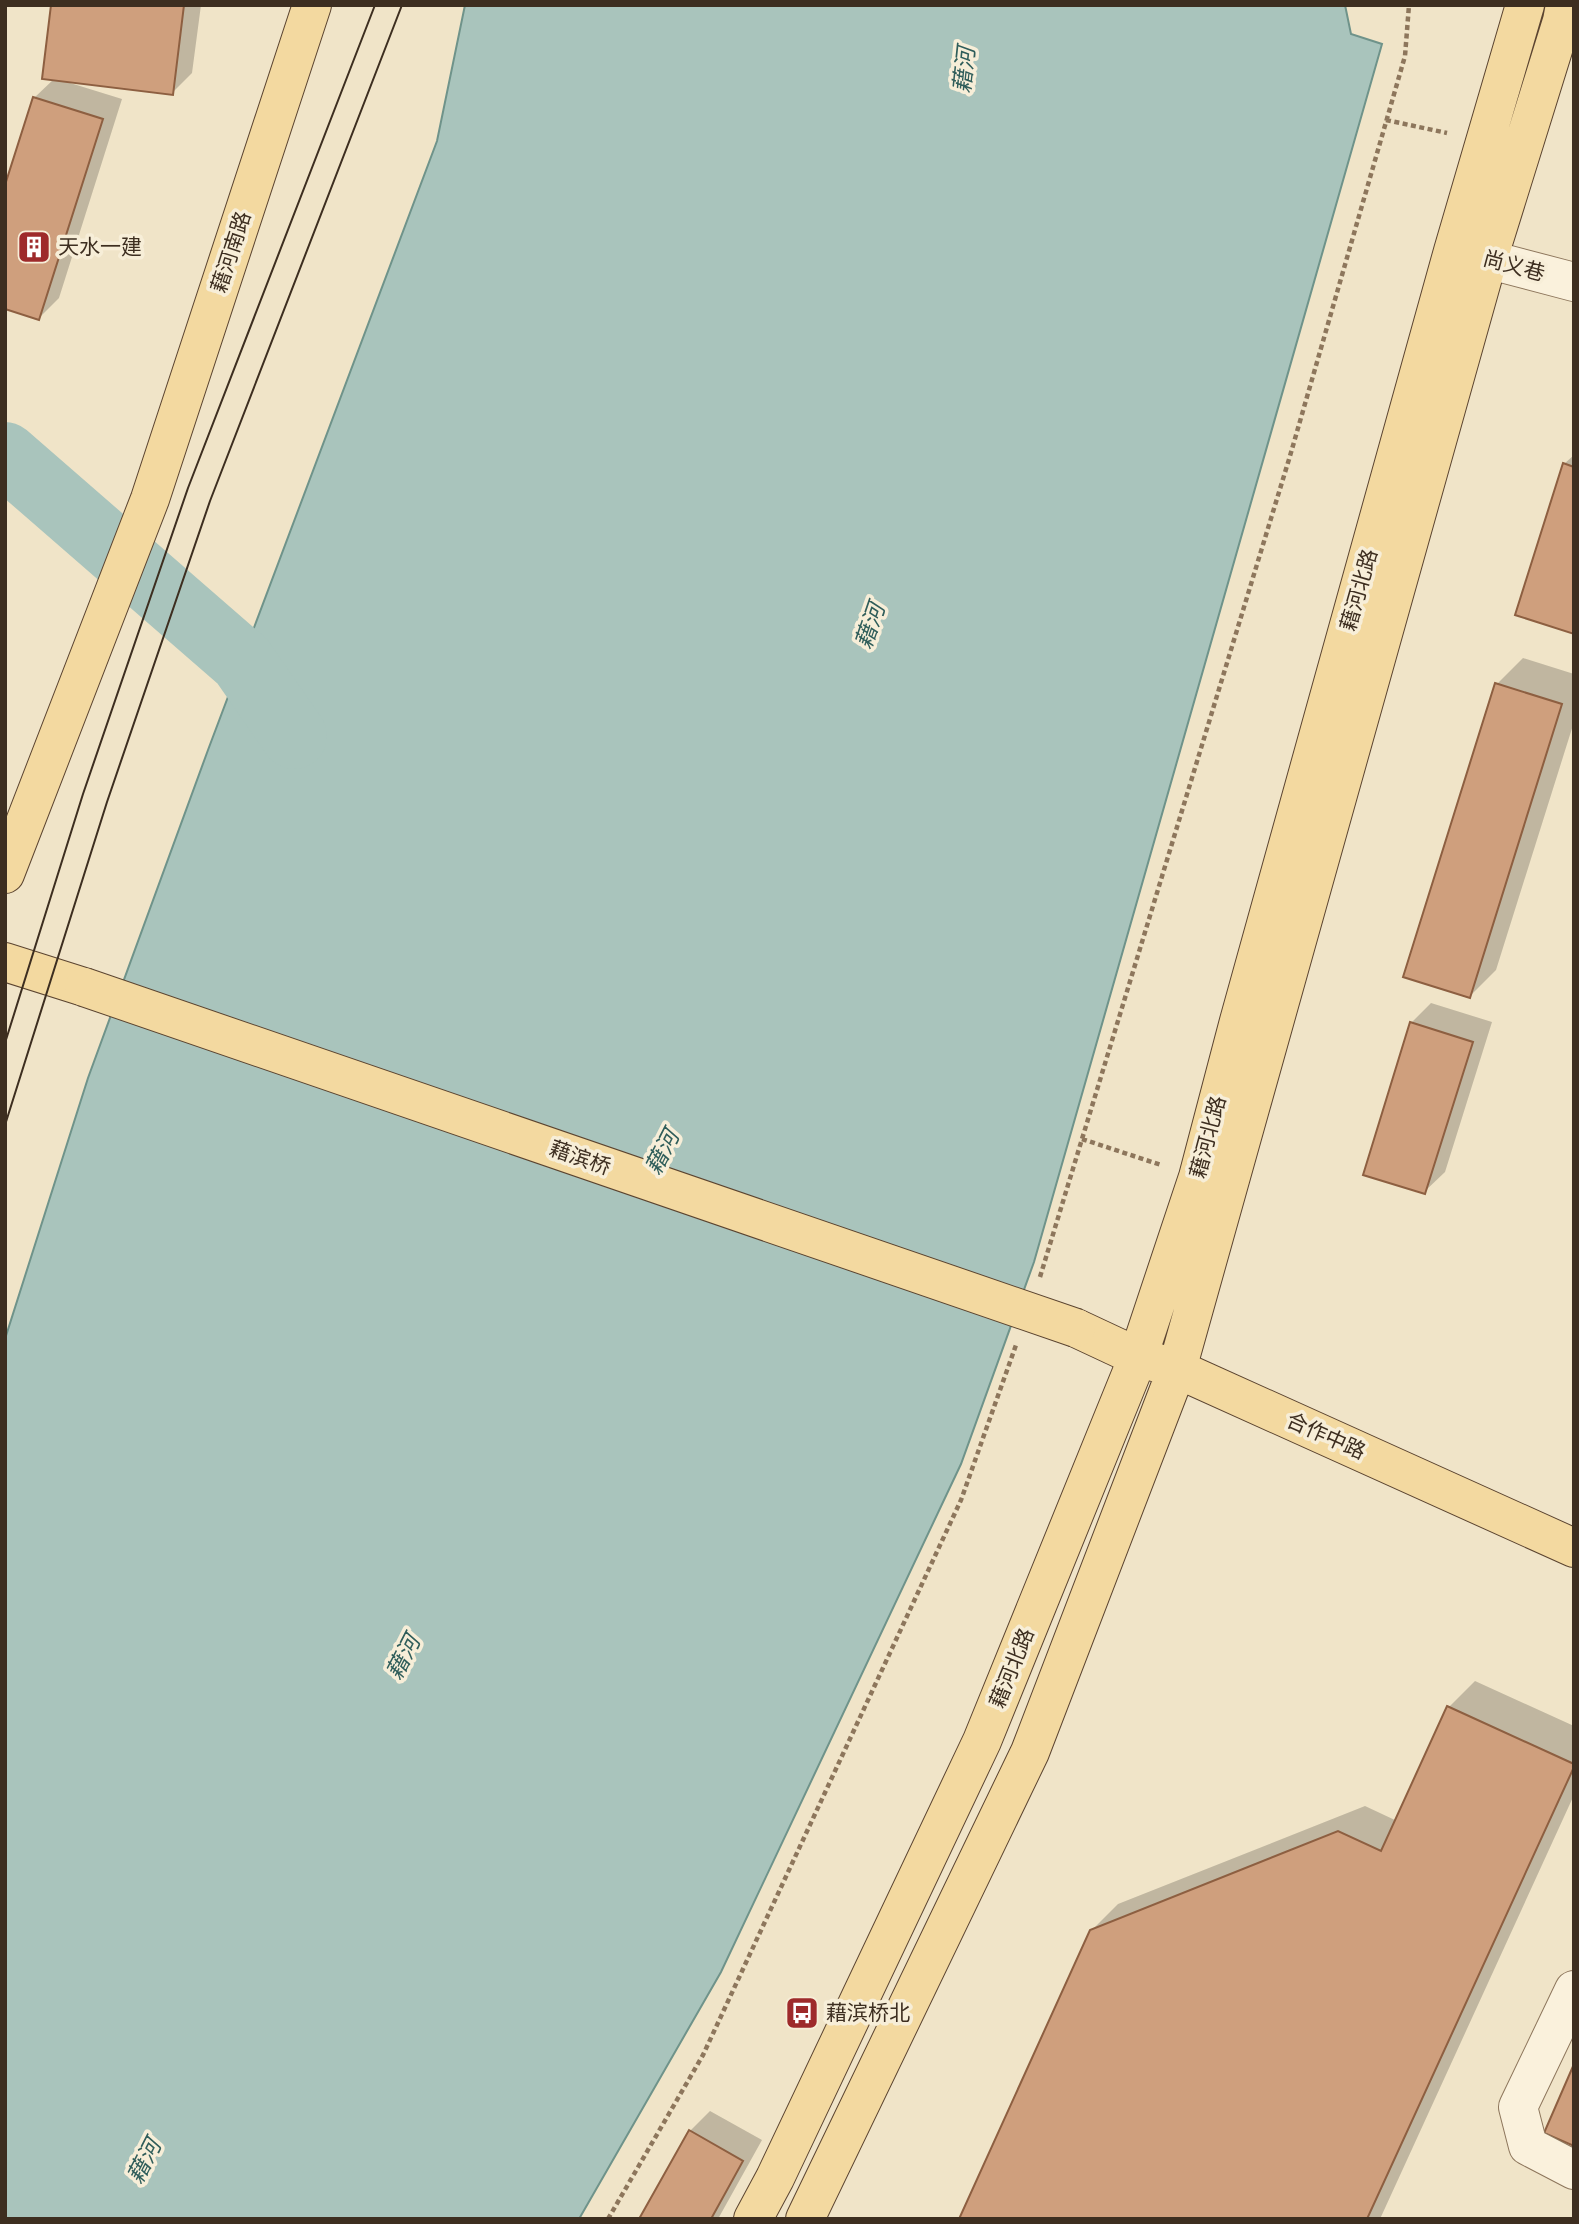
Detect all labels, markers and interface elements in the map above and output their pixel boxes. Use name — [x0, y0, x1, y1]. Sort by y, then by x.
water label: 藉河 — [943, 41, 982, 94]
street label: 藉河南路 — [202, 207, 256, 296]
building icon: 天水一建 — [15, 228, 53, 266]
place label: 天水一建 — [58, 230, 142, 260]
street label: 尚义巷 — [1480, 241, 1549, 287]
street label: 藉河北路 — [1331, 545, 1383, 634]
water label: 藉河 — [845, 594, 893, 653]
street label: 藉河北路 — [1181, 1092, 1231, 1181]
water label: 藉河 — [635, 1119, 688, 1179]
street label: 藉滨桥 — [546, 1132, 615, 1181]
street label: 合作中路 — [1282, 1403, 1371, 1465]
street label: 藉河北路 — [981, 1623, 1040, 1712]
water label: 藉河 — [376, 1624, 429, 1684]
bus stop icon: 藉滨桥北 — [783, 1994, 821, 2032]
place label: 藉滨桥北 — [826, 1996, 910, 2026]
water label: 藉河 — [117, 2128, 170, 2188]

